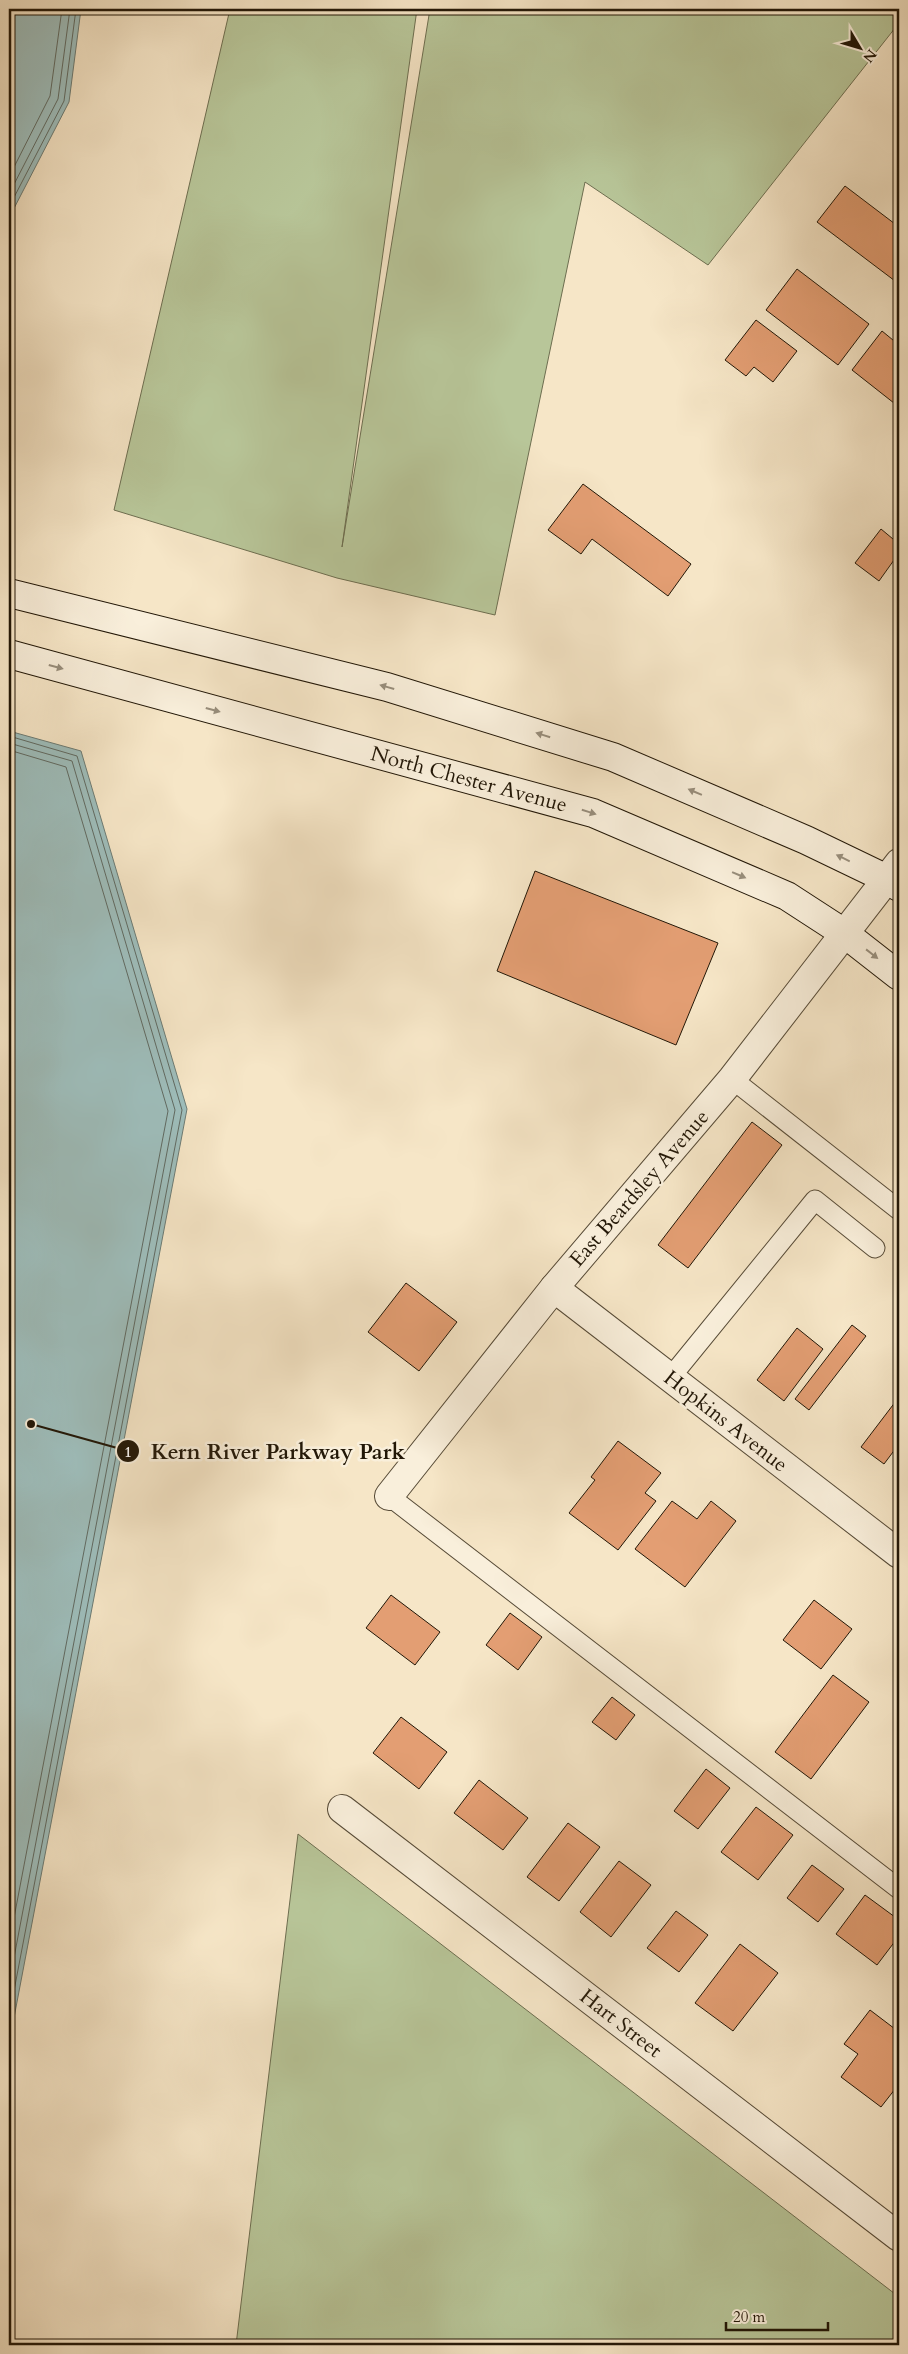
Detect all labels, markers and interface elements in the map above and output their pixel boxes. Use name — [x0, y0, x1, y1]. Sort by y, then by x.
north arrow — [836, 22, 886, 72]
text: N — [859, 45, 881, 66]
one-way arrow — [48, 663, 63, 671]
one-way arrow — [380, 683, 395, 691]
one-way arrow — [205, 706, 220, 714]
one-way arrow — [535, 730, 550, 738]
street label: North Chester Avenue — [367, 739, 570, 820]
one-way arrow — [688, 787, 702, 795]
one-way arrow — [582, 808, 597, 816]
one-way arrow — [836, 853, 850, 861]
one-way arrow — [732, 872, 746, 880]
one-way arrow — [865, 949, 878, 960]
street label: East Beardsley Avenue — [563, 1103, 716, 1273]
street label: Hopkins Avenue — [658, 1364, 794, 1479]
callout: Kern River Parkway Park — [116, 1433, 415, 1470]
text: Kern River Parkway Park — [151, 1437, 406, 1467]
text: 1 — [124, 1442, 132, 1462]
street label: Hart Street — [574, 1982, 668, 2065]
scale bar — [726, 2299, 828, 2331]
text: 20 m — [733, 2307, 765, 2327]

